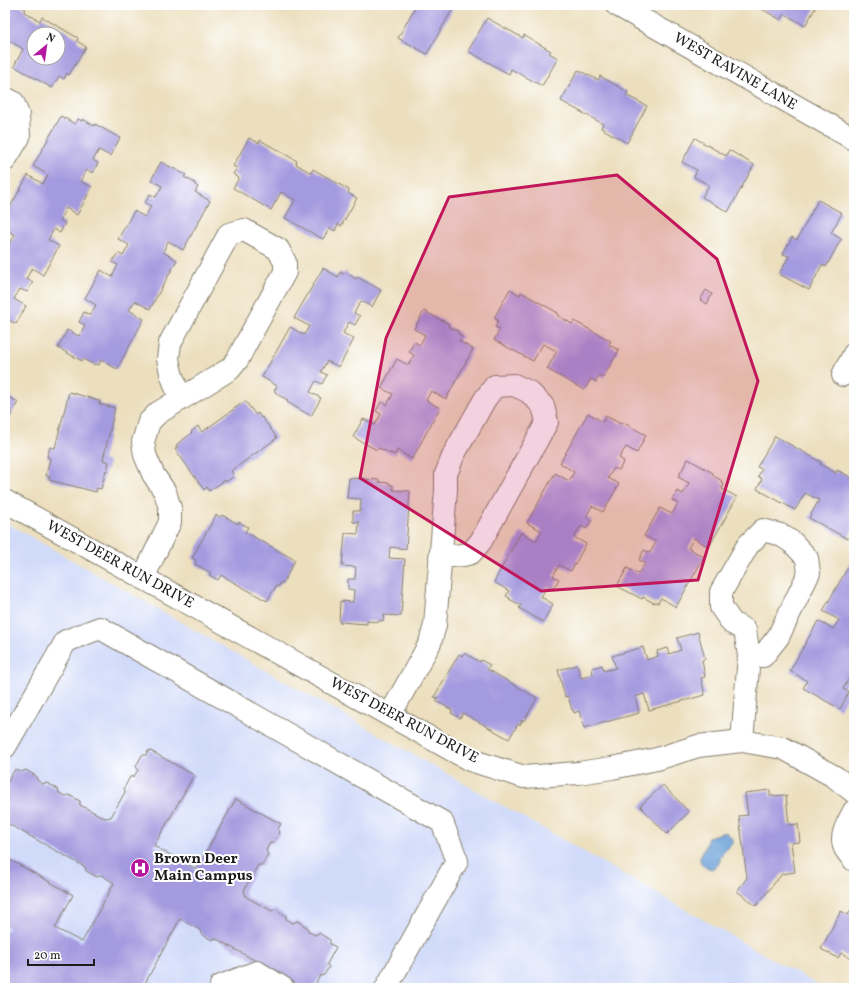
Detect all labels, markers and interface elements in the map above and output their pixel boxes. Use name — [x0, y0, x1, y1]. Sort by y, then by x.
north arrow — [26, 26, 66, 66]
street label: WEST RAVINE LANE — [669, 28, 801, 116]
text: N — [43, 30, 57, 47]
street label: WEST DEER RUN DRIVE — [42, 516, 198, 614]
street label: WEST DEER RUN DRIVE — [326, 673, 482, 769]
place label: Brown Deer Main Campus — [154, 849, 253, 887]
hospital icon: Brown Deer Main Campus — [129, 857, 151, 879]
scale bar — [28, 941, 94, 967]
text: 20 m — [34, 948, 61, 964]

